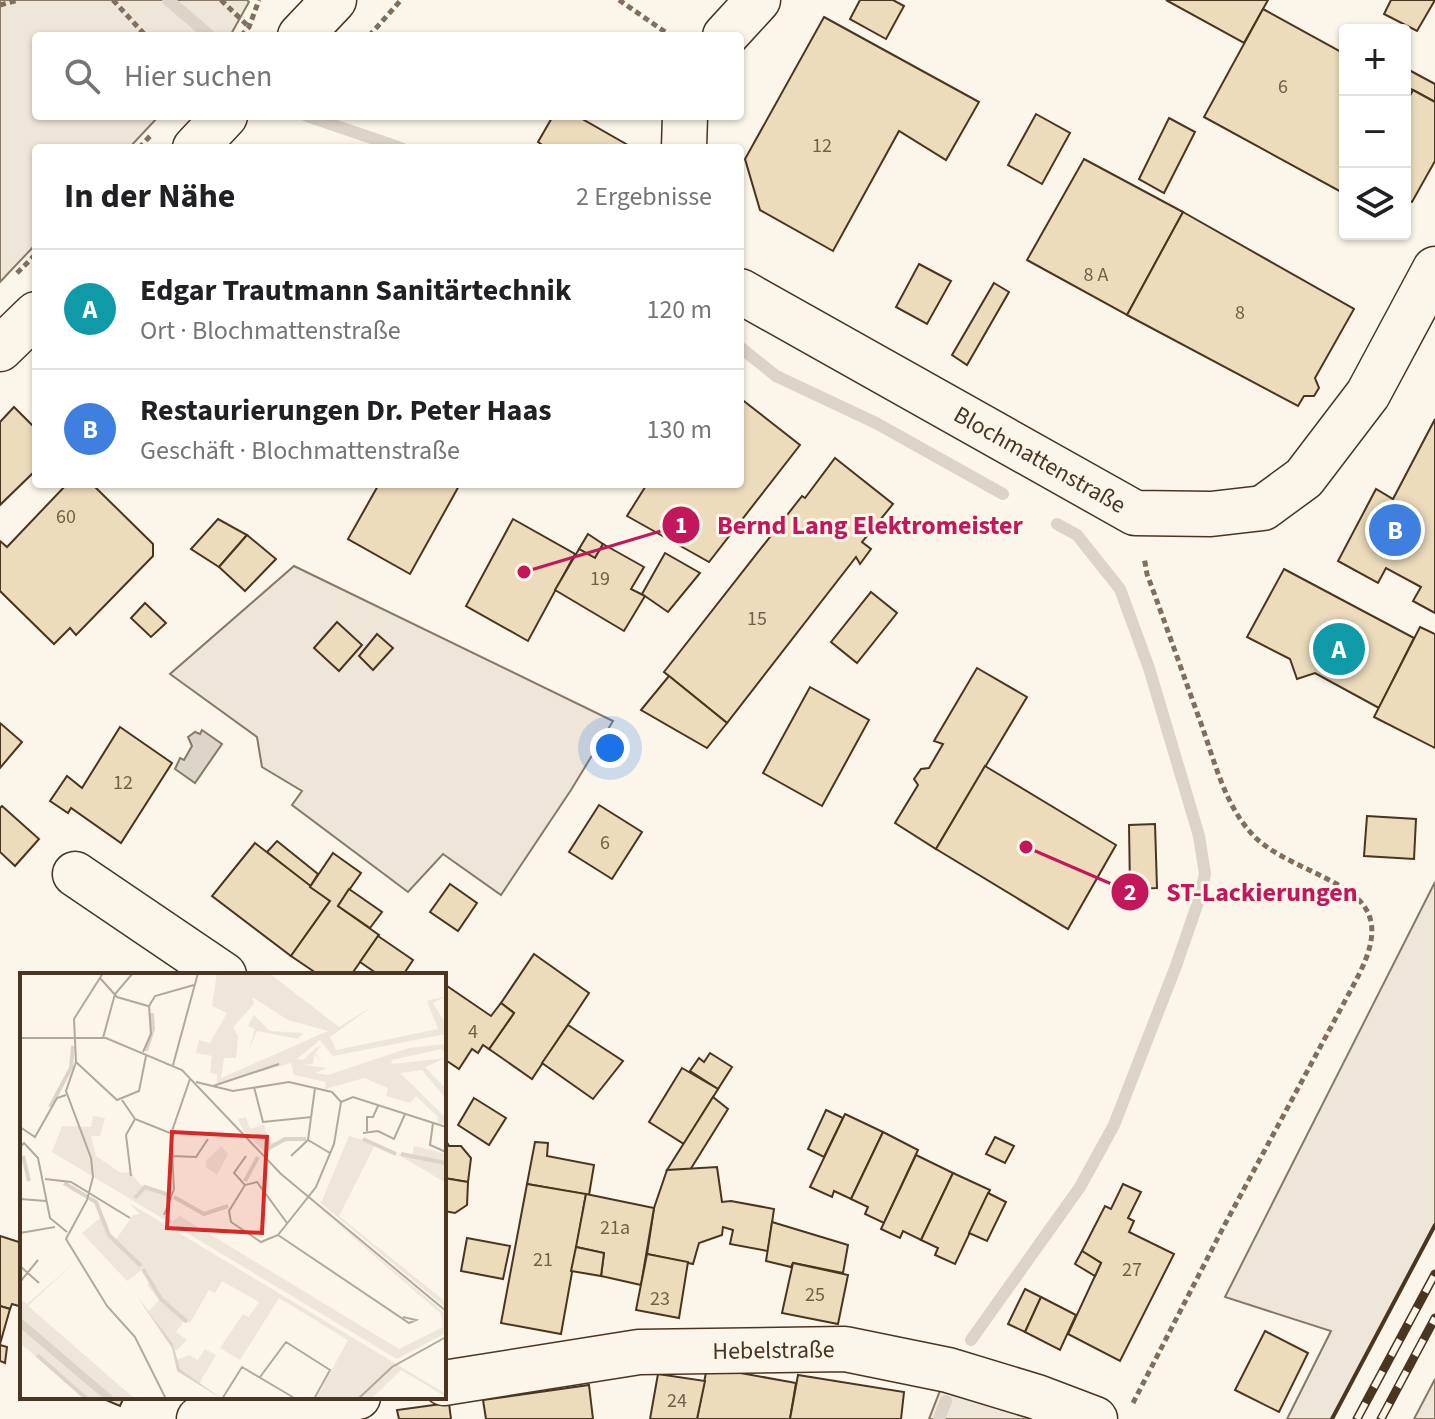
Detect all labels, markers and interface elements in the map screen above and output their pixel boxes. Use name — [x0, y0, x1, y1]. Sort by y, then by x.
map controls — [1339, 24, 1411, 240]
button: + — [1339, 24, 1411, 96]
search box — [32, 32, 744, 120]
icon: search — [60, 54, 104, 98]
text: Hier suchen — [124, 55, 272, 98]
house number: 6 — [1278, 73, 1288, 101]
button: − — [1339, 96, 1411, 168]
house number: 12 — [812, 132, 832, 160]
button: layers — [1339, 168, 1411, 240]
text: In der Nähe — [64, 172, 235, 221]
text: 2 Ergebnisse — [576, 178, 712, 215]
house number: 8 A — [1084, 261, 1109, 289]
text: Edgar Trautmann Sanitärtechnik — [140, 269, 571, 312]
text: A — [83, 291, 97, 328]
text: 120 m — [646, 291, 712, 328]
house number: 8 — [1235, 299, 1245, 327]
text: Ort · Blochmattenstraße — [140, 312, 401, 349]
text: Restaurierungen Dr. Peter Haas — [140, 389, 552, 432]
street label: Blochmattenstraße — [947, 397, 1132, 522]
text: B — [82, 411, 98, 448]
text: 130 m — [646, 411, 712, 448]
text: Geschäft · Blochmattenstraße — [140, 432, 460, 469]
callout: Bernd Lang Elektromeister — [661, 500, 1038, 550]
pin: B — [1369, 500, 1421, 560]
house number: 60 — [56, 503, 76, 531]
text: Bernd Lang Elektromeister — [717, 507, 1024, 544]
text: 1 — [675, 508, 687, 543]
house number: 19 — [590, 565, 610, 593]
house number: 15 — [747, 605, 767, 633]
pin: A — [1313, 619, 1365, 679]
your location — [590, 728, 630, 768]
house number: 12 — [113, 769, 133, 797]
house number: 6 — [600, 829, 610, 857]
callout: ST-Lackierungen — [1110, 867, 1374, 917]
text: ST-Lackierungen — [1166, 874, 1358, 911]
text: 2 — [1124, 875, 1136, 910]
inset map — [20, 973, 446, 1399]
house number: 4 — [468, 1018, 478, 1046]
house number: 21a — [600, 1214, 630, 1242]
house number: 21 — [533, 1246, 553, 1274]
house number: 27 — [1122, 1256, 1142, 1284]
house number: 25 — [805, 1281, 825, 1309]
house number: 23 — [650, 1285, 670, 1313]
street label: Hebelstraße — [712, 1332, 835, 1369]
house number: 24 — [667, 1387, 687, 1415]

